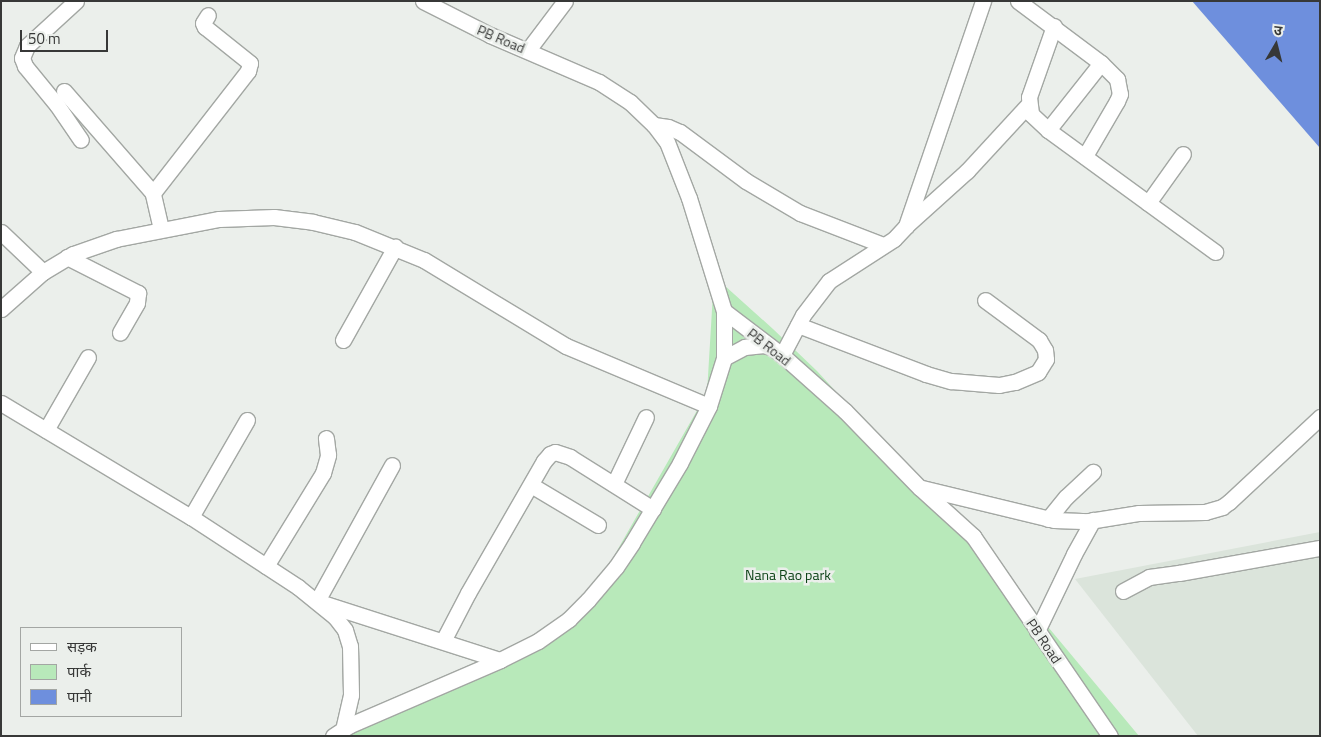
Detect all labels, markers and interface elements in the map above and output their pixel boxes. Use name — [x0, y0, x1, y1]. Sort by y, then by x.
text: उ — [1273, 19, 1284, 41]
scale bar — [22, 20, 110, 52]
north arrow — [1251, 20, 1301, 70]
street label: PB Road — [475, 21, 527, 57]
text: 50 m — [28, 27, 61, 50]
street label: PB Road — [744, 325, 794, 369]
park label: Nana Rao park — [745, 567, 831, 583]
street label: PB Road — [1023, 615, 1065, 667]
legend — [20, 627, 182, 717]
text: सड़क — [67, 635, 97, 658]
text: पार्क — [67, 660, 91, 683]
text: पानी — [67, 685, 92, 708]

